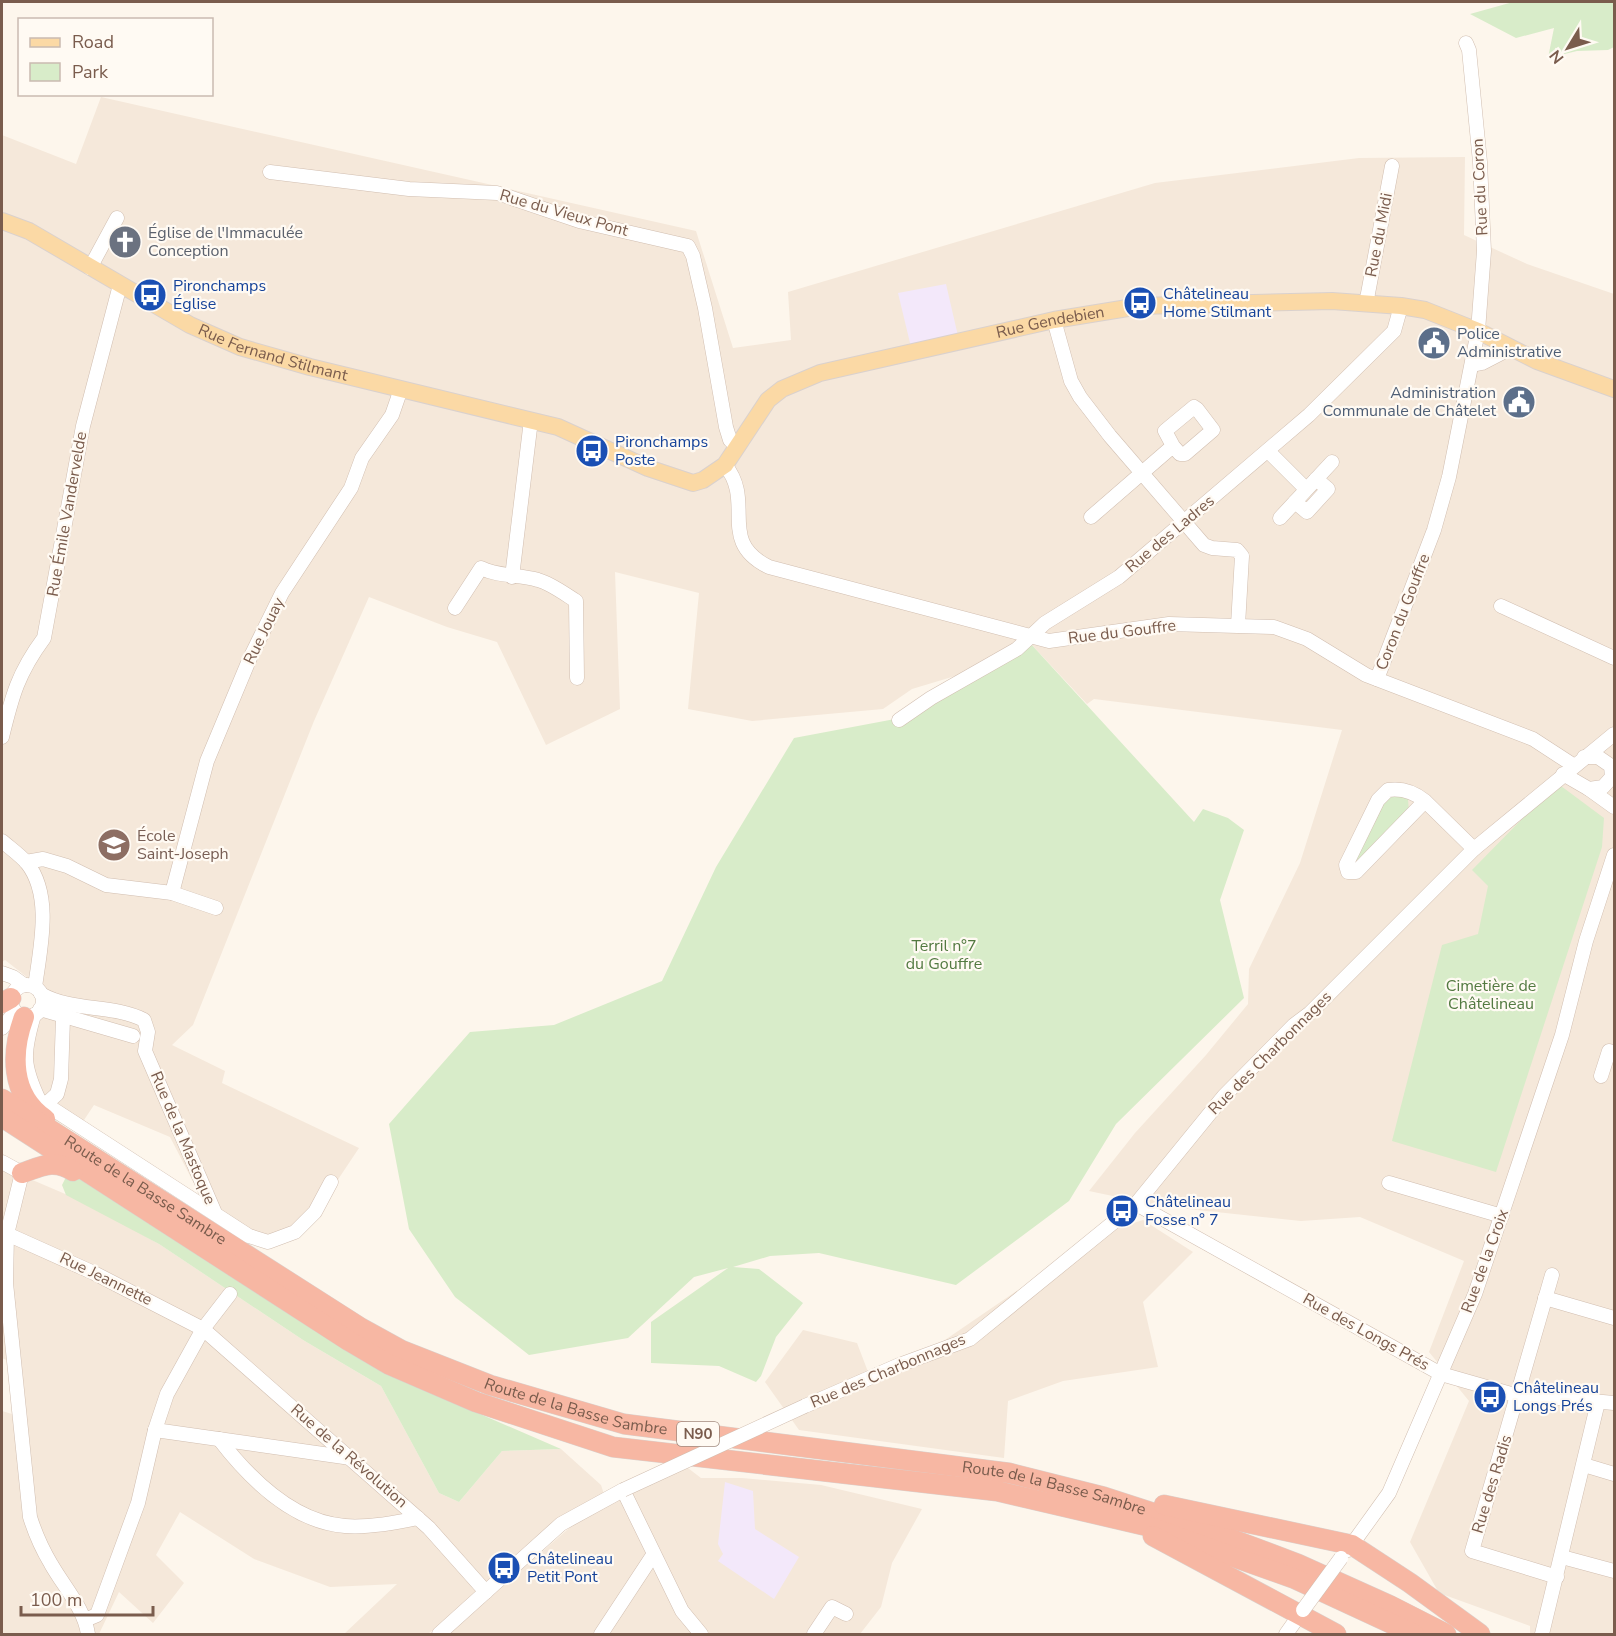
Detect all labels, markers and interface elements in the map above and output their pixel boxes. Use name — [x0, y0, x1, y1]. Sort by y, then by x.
legend — [18, 18, 213, 96]
north arrow — [1538, 18, 1598, 78]
text: Road — [72, 30, 114, 54]
text: N — [1545, 45, 1569, 68]
text: Park — [72, 60, 109, 84]
street label: Rue du Coron — [1466, 138, 1494, 236]
street label: Rue du Vieux Pont — [497, 184, 631, 242]
street label: Rue du Midi — [1360, 191, 1398, 279]
place label: Église de l'Immaculée Conception — [148, 222, 303, 262]
church icon: Église de l'Immaculée Conception — [107, 224, 143, 260]
place label: Pironchamps Église — [173, 275, 266, 315]
bus stop icon: Pironchamps Église — [132, 277, 168, 313]
place label: Châtelineau Home Stilmant — [1163, 283, 1272, 323]
bus stop icon: Châtelineau Home Stilmant — [1122, 285, 1158, 321]
street label: Rue Gendebien — [994, 301, 1106, 344]
street label: Rue Fernand Stilmant — [195, 319, 350, 387]
place label: Police Administrative — [1457, 323, 1561, 363]
public building icon: Police Administrative — [1416, 325, 1452, 361]
place label: Administration Communale de Châtelet — [1323, 382, 1496, 422]
public building icon: Administration Communale de Châtelet — [1501, 384, 1537, 420]
street label: Rue Émile Vandervelde — [42, 430, 92, 598]
place label: Pironchamps Poste — [615, 431, 708, 471]
bus stop icon: Pironchamps Poste — [574, 433, 610, 469]
street label: Rue des Ladres — [1121, 490, 1219, 578]
street label: Coron du Gouffre — [1371, 551, 1435, 673]
street label: Rue Jouay — [238, 593, 290, 668]
street label: Rue du Gouffre — [1067, 614, 1177, 650]
place label: École Saint-Joseph — [137, 825, 229, 865]
school or university icon: École Saint-Joseph — [96, 827, 132, 863]
park label: Terril n°7 du Gouffre — [906, 935, 982, 975]
park label: Cimetière de Châtelineau — [1446, 975, 1536, 1015]
street label: Rue des Charbonnages — [1203, 986, 1337, 1120]
street label: Rue de la Mastoque — [145, 1068, 221, 1208]
street label: Route de la Basse Sambre — [60, 1130, 231, 1250]
place label: Châtelineau Fosse n° 7 — [1145, 1191, 1231, 1231]
bus stop icon: Châtelineau Fosse n° 7 — [1104, 1193, 1140, 1229]
street label: Rue de la Croix — [1456, 1205, 1514, 1316]
street label: Rue Jeannette — [56, 1247, 156, 1311]
street label: Rue des Longs Prés — [1299, 1288, 1433, 1376]
street label: Rue des Charbonnages — [807, 1328, 969, 1414]
street label: Route de la Basse Sambre — [481, 1373, 669, 1440]
place label: Châtelineau Longs Prés — [1513, 1377, 1599, 1417]
bus stop icon: Châtelineau Longs Prés — [1472, 1379, 1508, 1415]
street label: Rue de la Révolution — [286, 1399, 412, 1513]
road number: N90 — [677, 1422, 719, 1446]
street label: Rue des Radis — [1467, 1432, 1517, 1536]
street label: Route de la Basse Sambre — [961, 1456, 1149, 1521]
place label: Châtelineau Petit Pont — [527, 1548, 613, 1588]
bus stop icon: Châtelineau Petit Pont — [486, 1550, 522, 1586]
scale bar — [21, 1579, 153, 1617]
text: 100 m — [30, 1588, 82, 1612]

